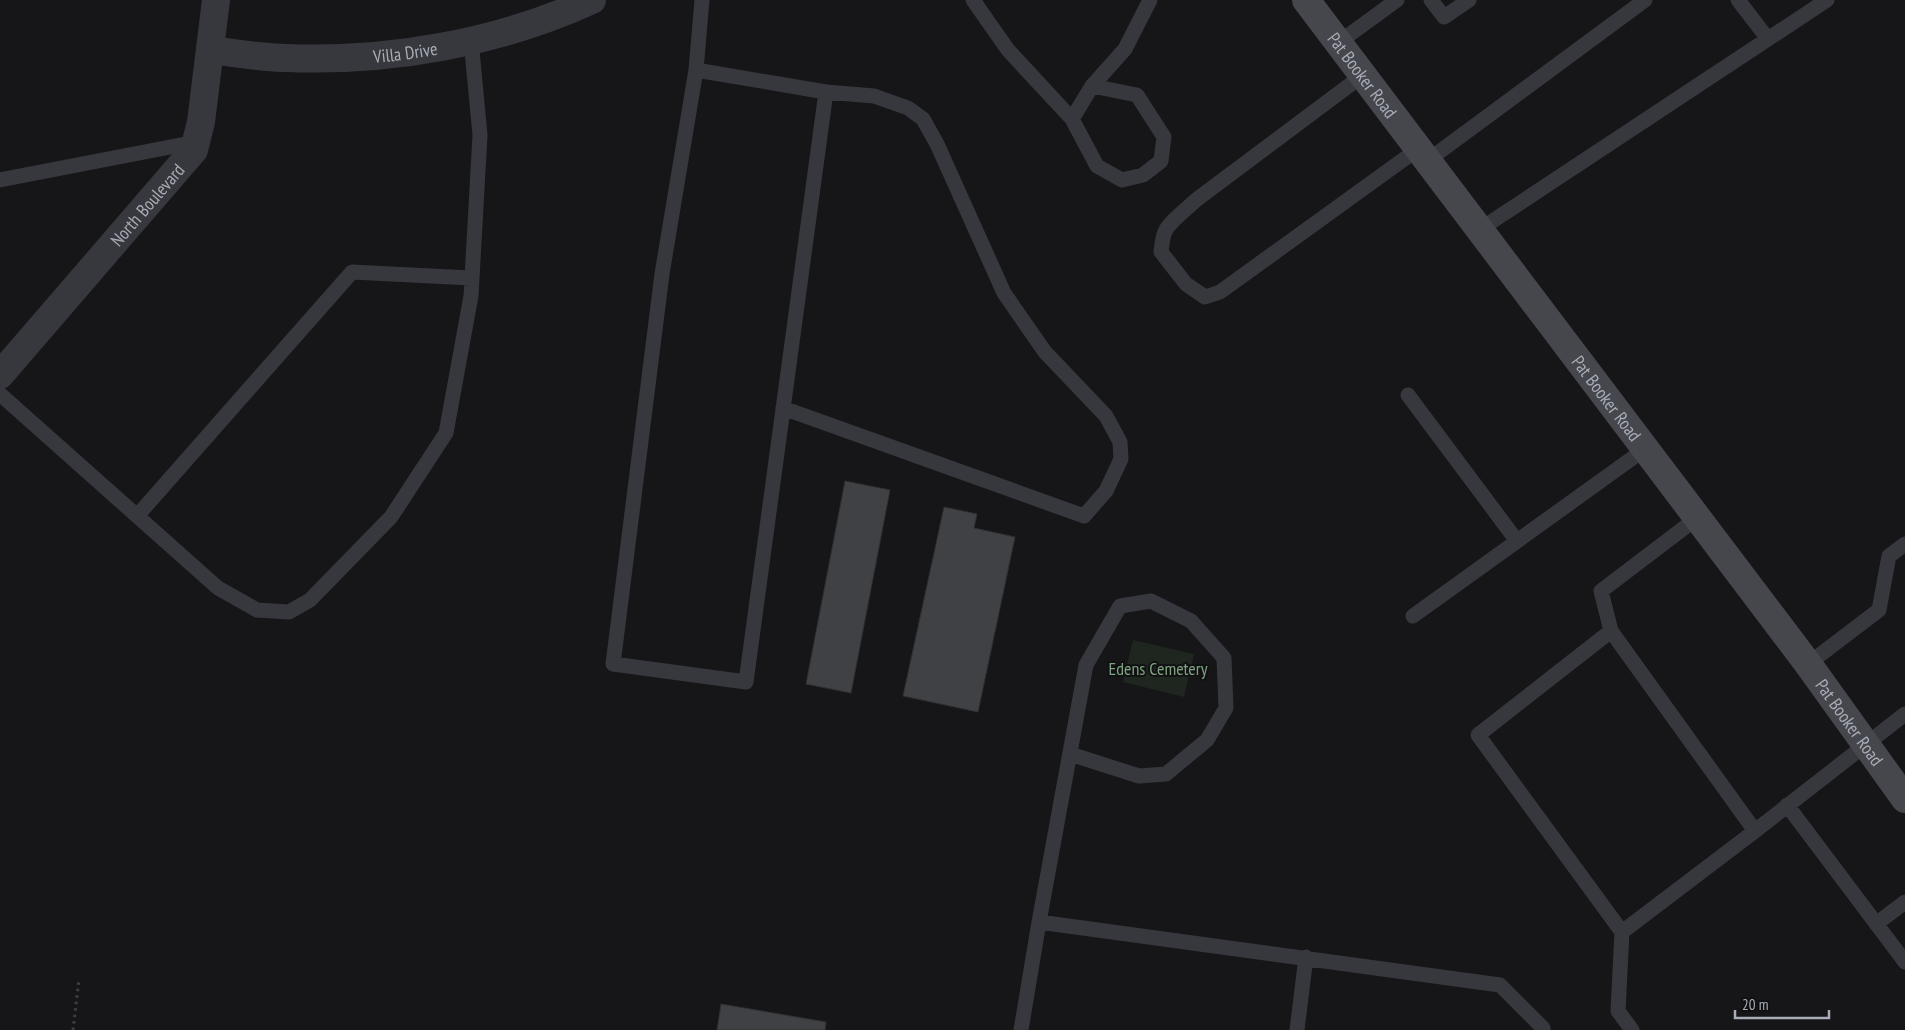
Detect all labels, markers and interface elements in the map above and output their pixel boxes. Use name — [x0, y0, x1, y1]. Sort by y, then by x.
street label: Pat Booker Road — [1323, 28, 1402, 122]
street label: Villa Drive — [371, 36, 439, 68]
street label: North Boulevard — [105, 159, 189, 251]
street label: Pat Booker Road — [1567, 351, 1647, 445]
park label: Edens Cemetery — [1108, 657, 1208, 680]
street label: Pat Booker Road — [1811, 674, 1889, 770]
scale bar — [1735, 988, 1829, 1020]
text: 20 m — [1742, 995, 1768, 1014]

